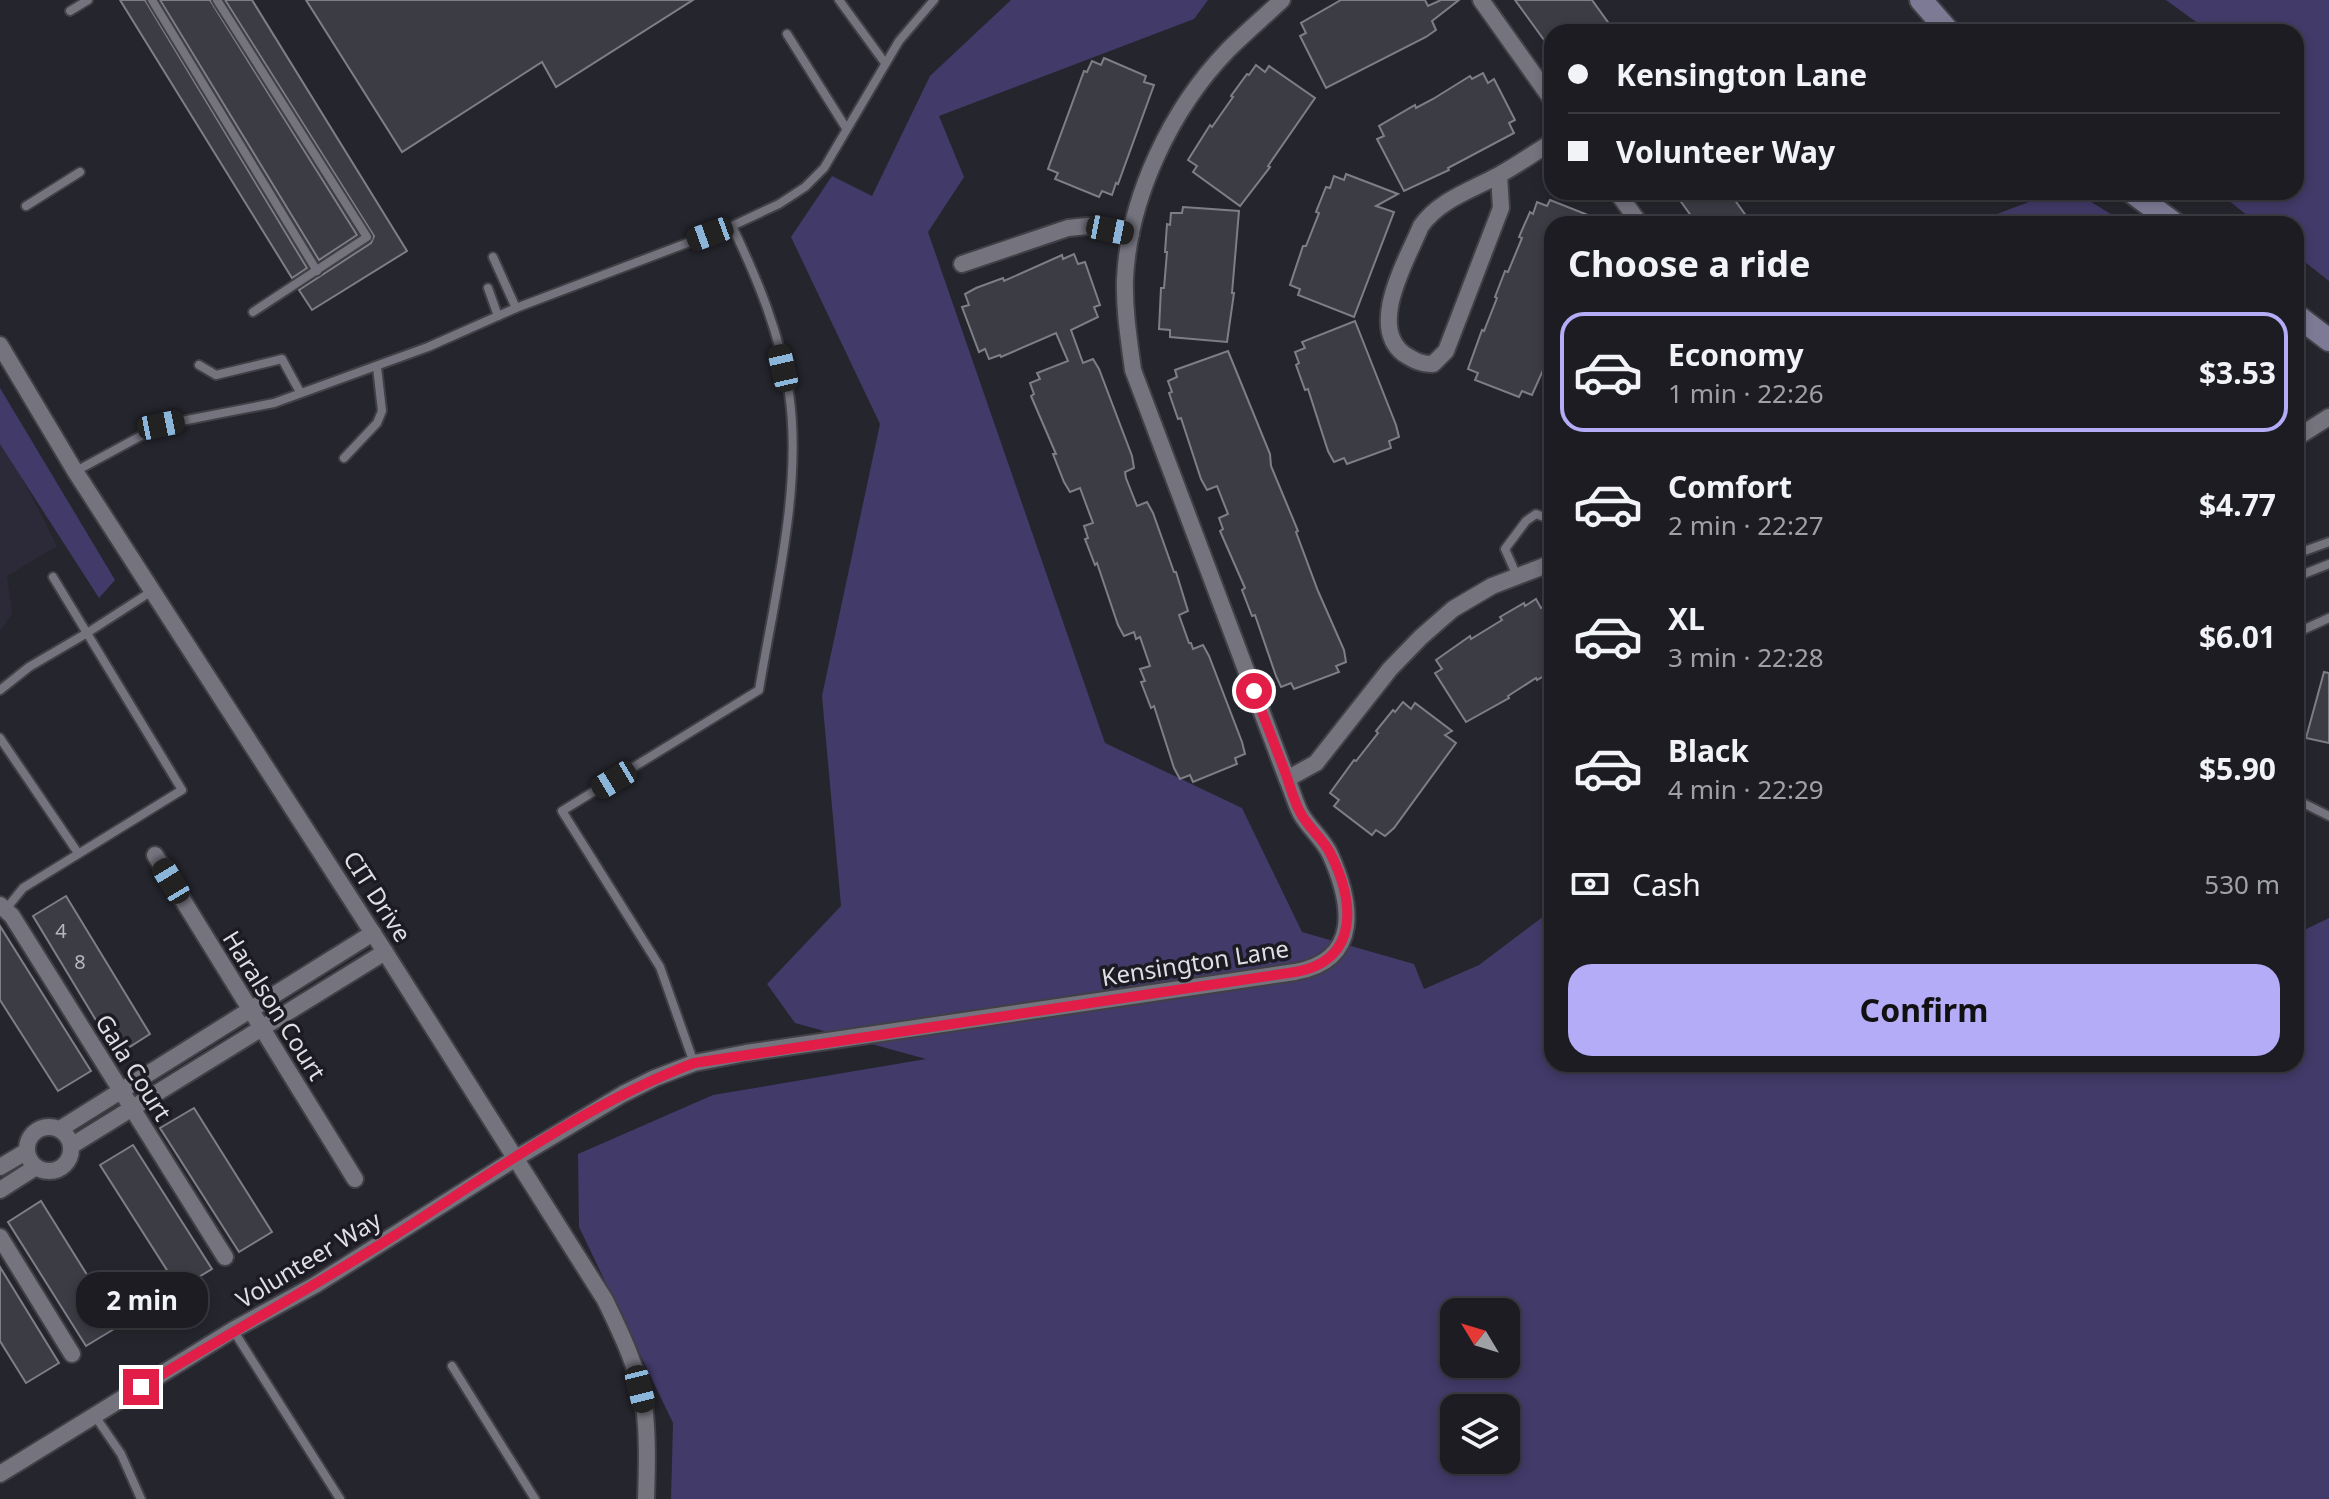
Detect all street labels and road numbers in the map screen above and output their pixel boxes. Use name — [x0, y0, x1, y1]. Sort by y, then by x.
street label: CIT Drive — [336, 844, 420, 948]
street label: Haralson Court — [216, 924, 334, 1086]
street label: Kensington Lane — [1099, 931, 1291, 993]
street label: Gala Court — [88, 1007, 180, 1127]
street label: Volunteer Way — [229, 1202, 387, 1315]

